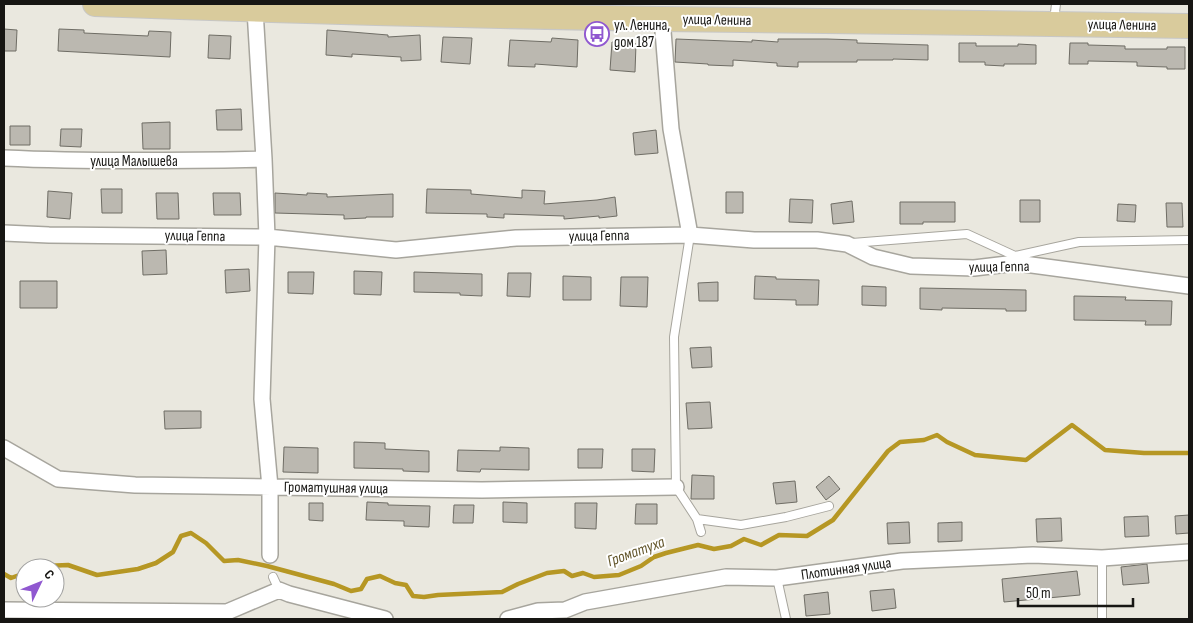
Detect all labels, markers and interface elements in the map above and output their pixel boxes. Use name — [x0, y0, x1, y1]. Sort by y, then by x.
street label: улица Ленина — [682, 10, 752, 30]
street label: улица Ленина — [1087, 15, 1157, 35]
place label: ул. Ленина, дом 187 — [614, 16, 670, 52]
bus stop icon: ул. Ленина, дом 187 — [584, 21, 610, 47]
street label: улица Малышева — [90, 152, 178, 171]
street label: улица Геппа — [164, 226, 226, 246]
street label: улица Геппа — [568, 226, 630, 246]
street label: улица Геппа — [968, 257, 1030, 277]
street label: Громатушная улица — [284, 478, 389, 498]
water label: Громатуха — [605, 533, 668, 571]
street label: Плотинная улица — [800, 553, 893, 585]
north arrow — [15, 558, 65, 608]
text: С — [40, 566, 58, 583]
scale bar — [1018, 576, 1133, 608]
text: 50 m — [1026, 584, 1051, 603]

